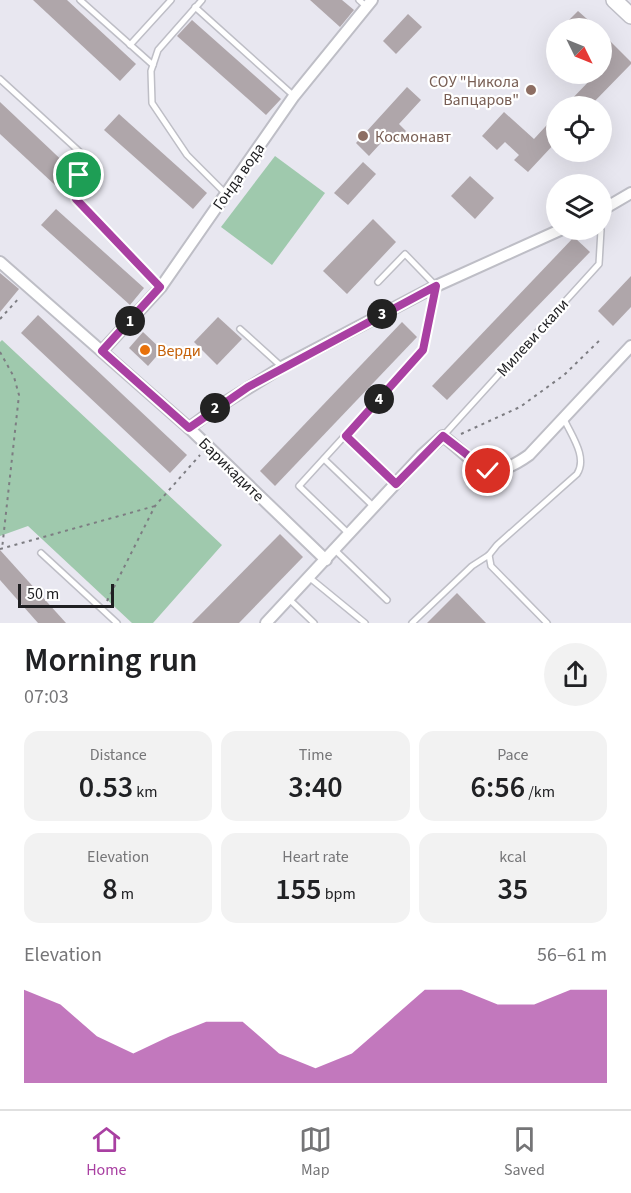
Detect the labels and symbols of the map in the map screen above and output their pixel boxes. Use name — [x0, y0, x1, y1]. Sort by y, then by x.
north arrow — [546, 18, 612, 84]
place label: СОУ "Никола Вапцаров" — [429, 71, 519, 111]
marker: СОУ "Никола Вапцаров" — [524, 83, 538, 97]
place label: Космонавт — [375, 126, 451, 148]
marker: Космонавт — [356, 129, 370, 143]
street label: Гонда вода — [208, 139, 270, 215]
pin — [53, 149, 104, 200]
street label: Милеви скали — [492, 294, 574, 381]
pin: 3 — [367, 299, 397, 329]
pin: 1 — [115, 306, 145, 336]
place label: Верди — [157, 340, 201, 362]
marker: Верди — [138, 343, 152, 357]
pin: 4 — [364, 384, 394, 414]
pin: 2 — [200, 393, 230, 423]
street label: Барикадите — [194, 433, 269, 507]
pin — [462, 445, 513, 496]
scale bar — [18, 581, 114, 608]

